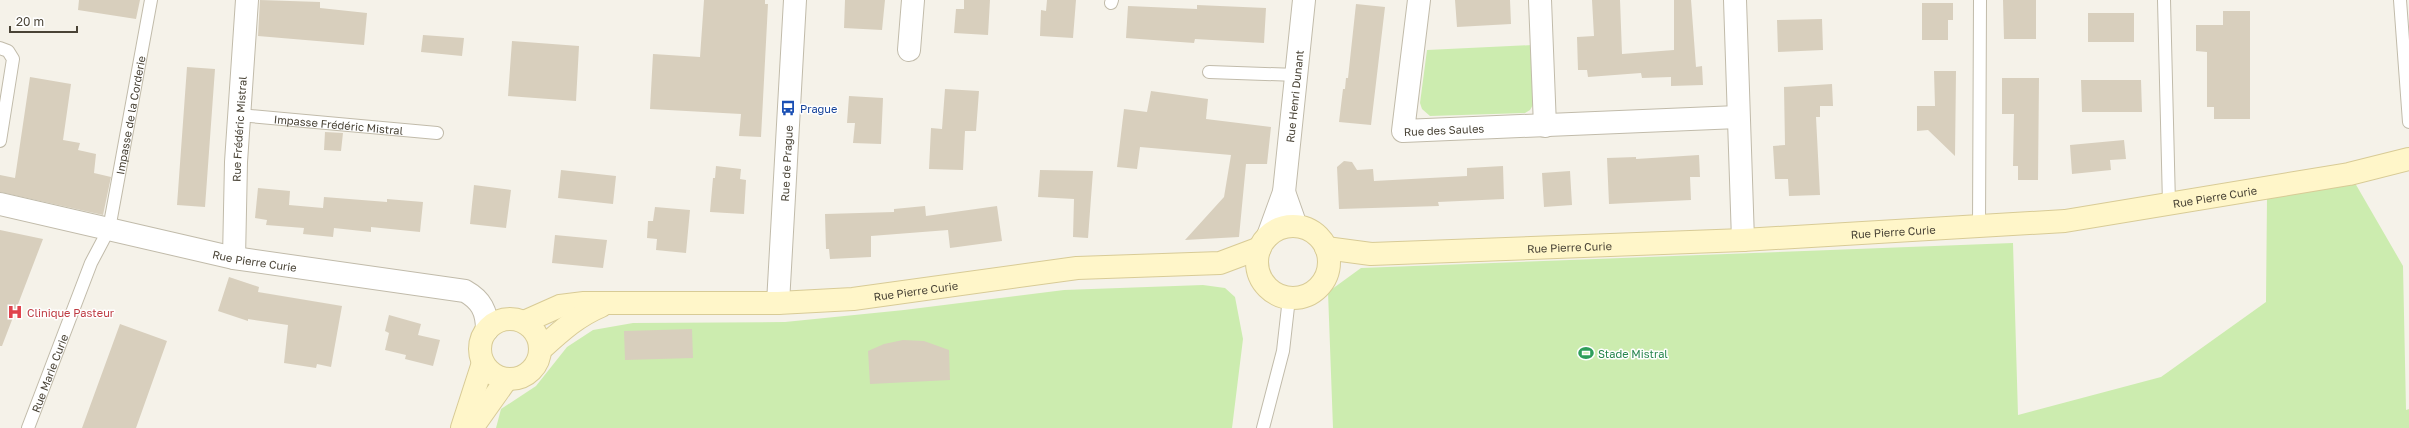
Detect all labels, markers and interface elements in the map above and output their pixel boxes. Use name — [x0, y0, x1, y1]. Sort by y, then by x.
scale bar — [10, 8, 77, 34]
text: 20 m — [16, 14, 44, 29]
street label: Rue Henri Dunant — [1283, 49, 1305, 143]
street label: Impasse de la Corderie — [113, 55, 147, 175]
street label: Rue Frédéric Mistral — [229, 75, 248, 182]
bus stop icon: Prague — [779, 99, 797, 117]
place label: Prague — [800, 102, 837, 115]
street label: Impasse Frédéric Mistral — [273, 112, 404, 136]
street label: Rue des Saules — [1404, 121, 1485, 137]
street label: Rue de Prague — [777, 125, 794, 202]
street label: Rue Pierre Curie — [2172, 183, 2258, 210]
street label: Rue Pierre Curie — [1850, 222, 1936, 240]
street label: Rue Pierre Curie — [1527, 238, 1612, 255]
street label: Rue Pierre Curie — [211, 247, 298, 273]
street label: Rue Pierre Curie — [873, 278, 959, 303]
hospital icon: Clinique Pasteur — [6, 303, 24, 321]
place label: Clinique Pasteur — [27, 306, 115, 319]
street label: Rue Marie Curie — [28, 332, 70, 414]
sports icon: Stade Mistral — [1577, 344, 1595, 362]
place label: Stade Mistral — [1598, 347, 1668, 360]

